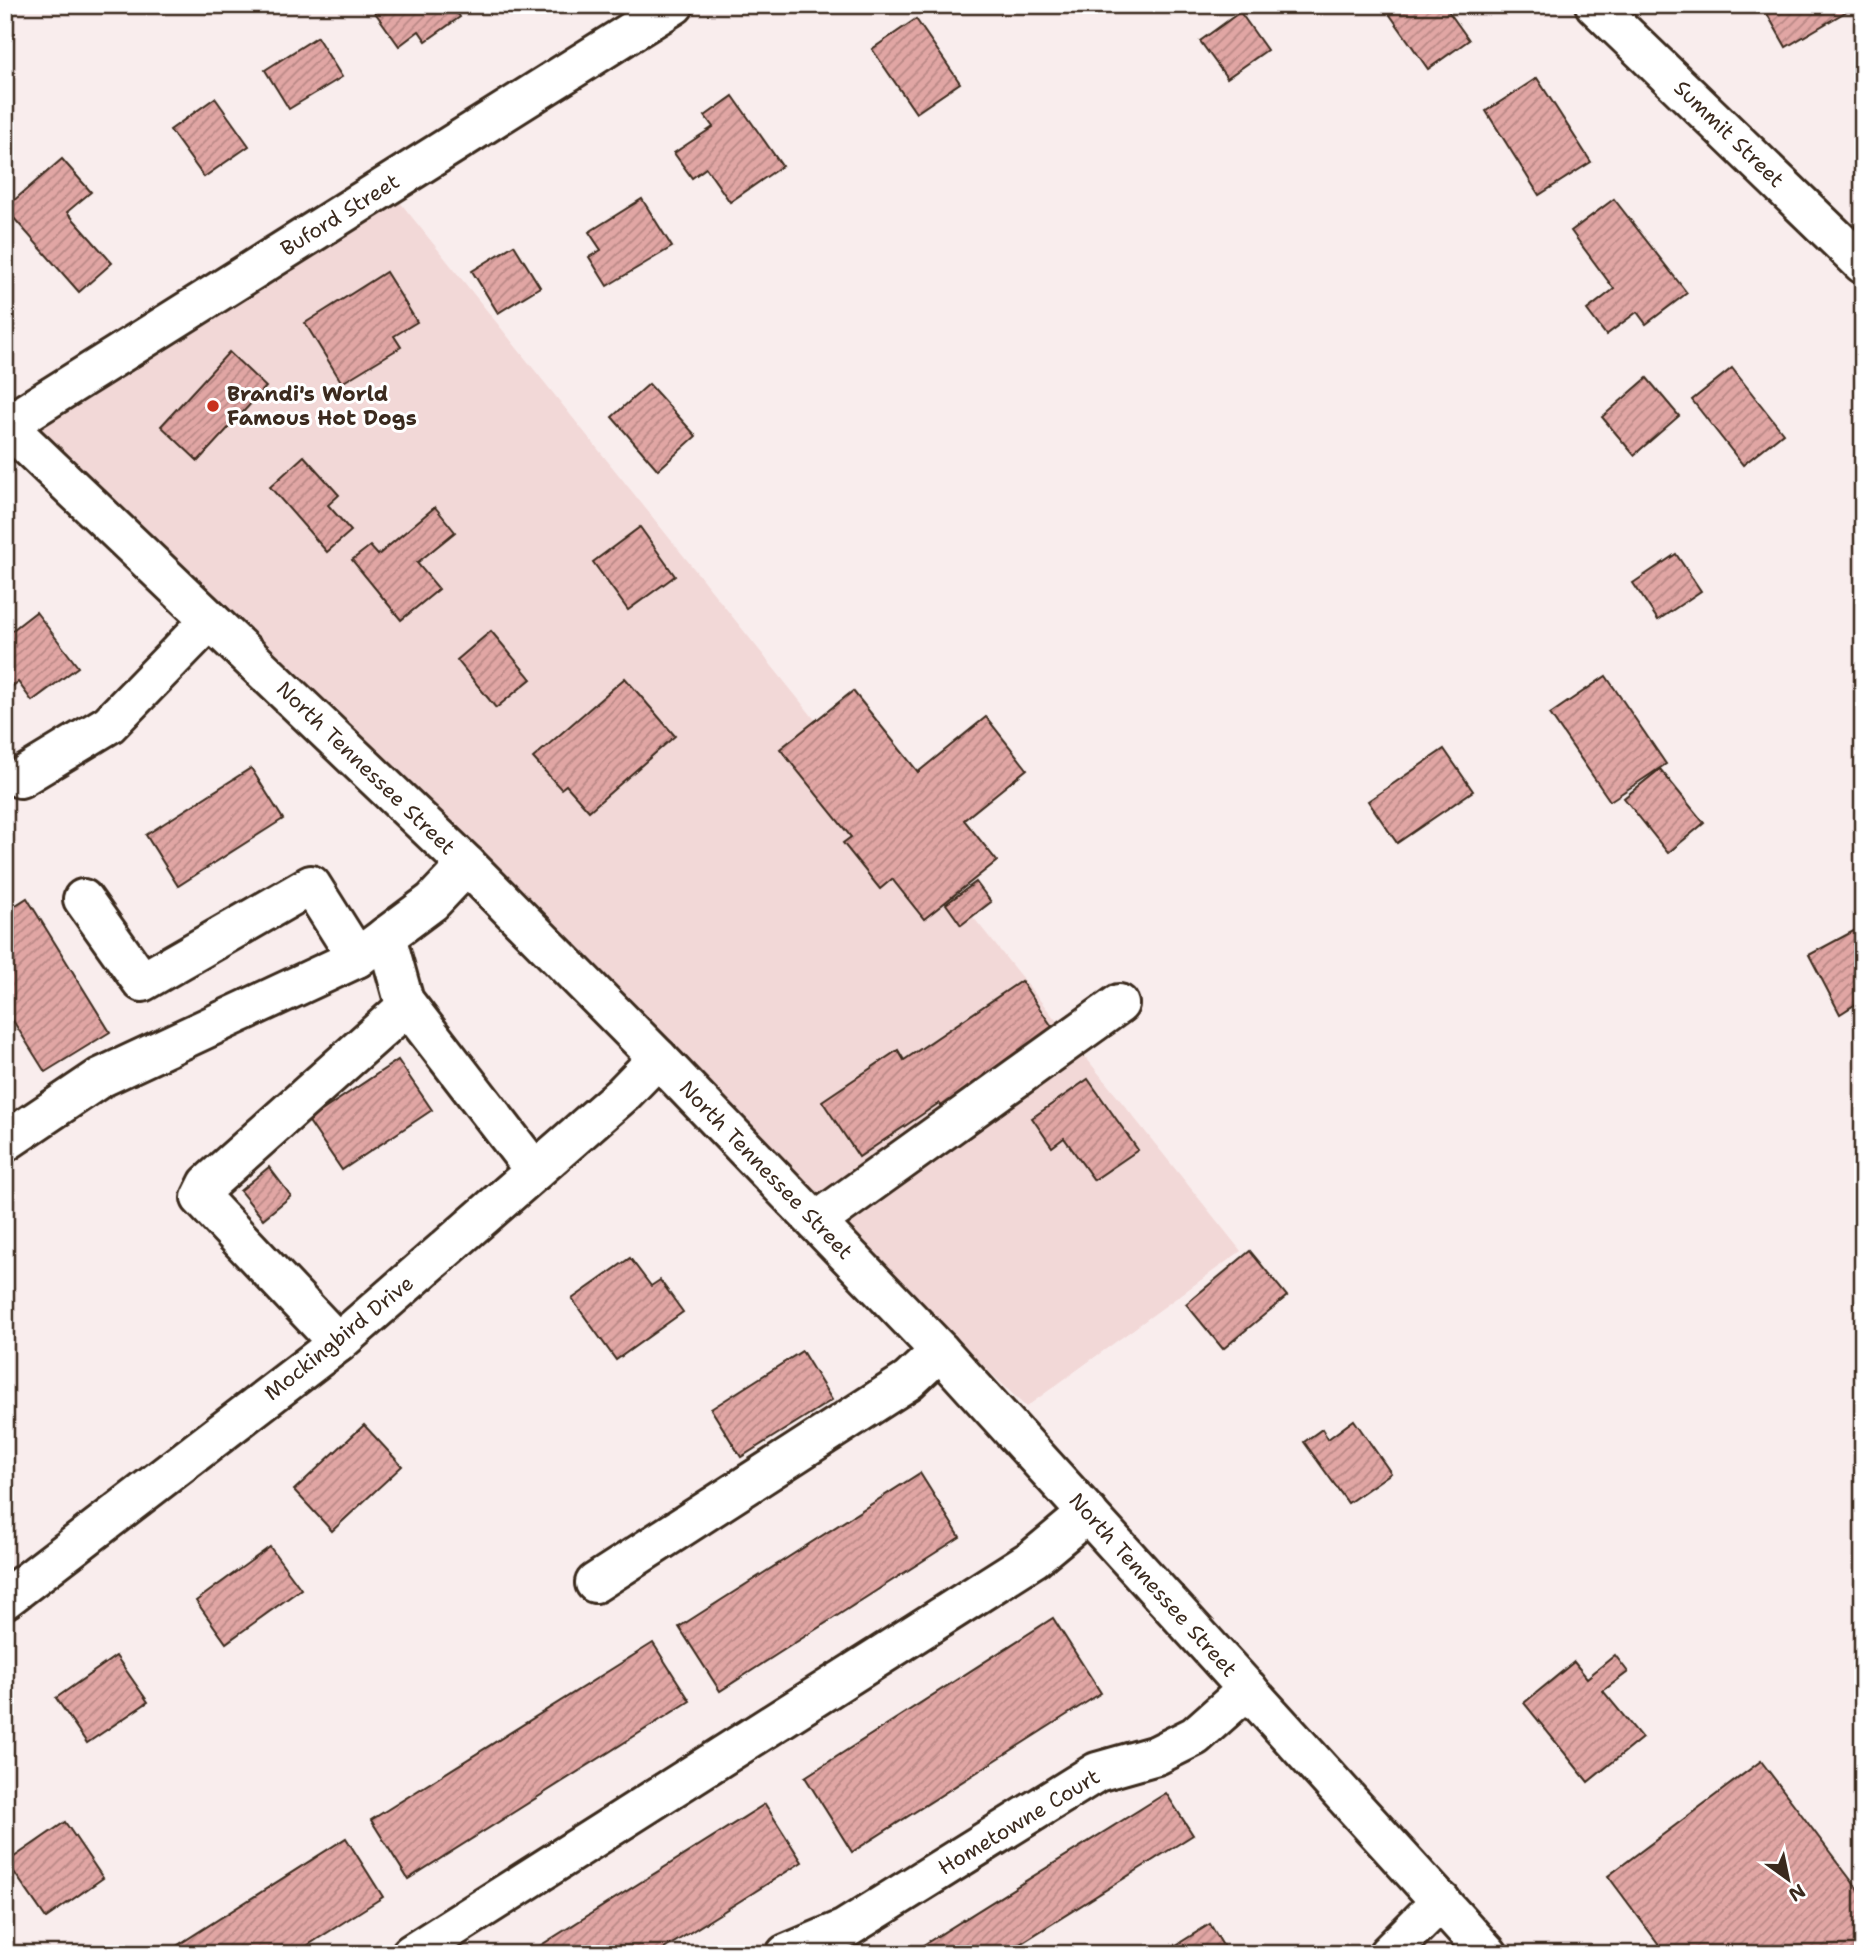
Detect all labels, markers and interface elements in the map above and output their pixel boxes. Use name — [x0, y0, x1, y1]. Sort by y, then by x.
street label: Summit Street — [1668, 74, 1790, 194]
street label: Buford Street — [275, 167, 405, 263]
place label: Brandi's World Famous Hot Dogs — [227, 380, 417, 432]
marker: Brandi's World Famous Hot Dogs — [205, 398, 221, 414]
street label: North Tennessee Street — [271, 675, 461, 861]
street label: North Tennessee Street — [673, 1075, 859, 1265]
street label: Mockingbird Drive — [259, 1269, 419, 1407]
street label: North Tennessee Street — [1063, 1487, 1243, 1683]
street label: Hometowne Court — [933, 1763, 1105, 1881]
north arrow — [1752, 1843, 1822, 1913]
text: N — [1784, 1878, 1810, 1907]

